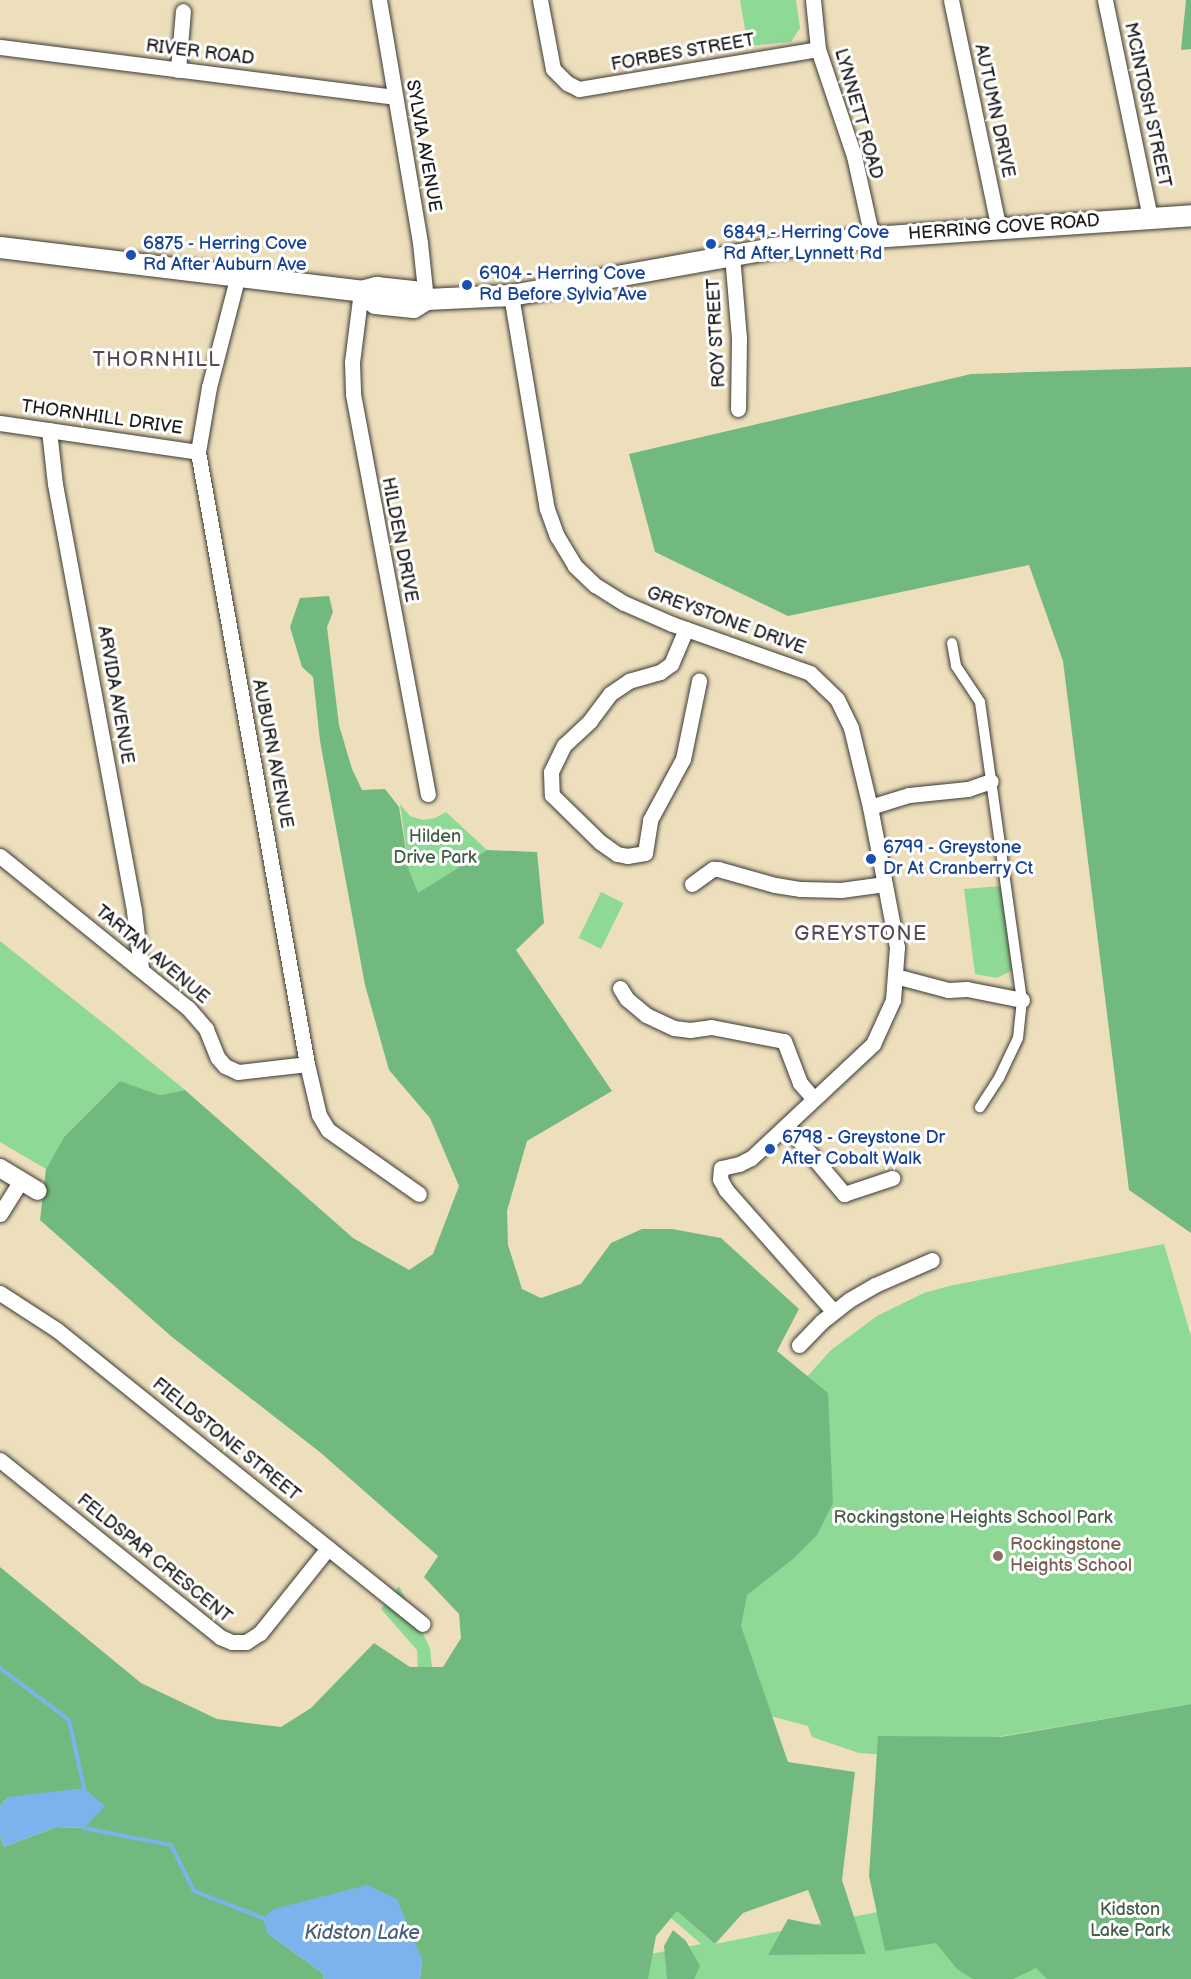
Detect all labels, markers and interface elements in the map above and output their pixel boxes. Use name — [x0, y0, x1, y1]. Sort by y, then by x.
street label: MCINTOSH STREET — [1119, 20, 1175, 190]
street label: FORBES STREET — [609, 30, 757, 76]
street label: RIVER ROAD — [145, 36, 255, 70]
street label: AUTUMN DRIVE — [969, 42, 1019, 180]
street label: LYNNETT ROAD — [829, 46, 887, 182]
street label: SYLVIA AVENUE — [401, 78, 445, 214]
street label: HERRING COVE ROAD — [907, 211, 1101, 245]
place label: 6849 - Herring Cove Rd After Lynnett Rd — [723, 223, 891, 266]
place label: 6875 - Herring Cove Rd After Auburn Ave — [143, 234, 308, 276]
marker: 6849 - Herring Cove Rd After Lynnett Rd — [704, 237, 718, 251]
marker: 6875 - Herring Cove Rd After Auburn Ave — [124, 248, 138, 262]
place label: 6904 - Herring Cove Rd Before Sylvia Ave — [479, 264, 647, 306]
marker: 6904 - Herring Cove Rd Before Sylvia Ave — [460, 278, 474, 292]
street label: ROY STREET — [703, 278, 731, 388]
district label: THORNHILL — [93, 348, 221, 372]
street label: THORNHILL DRIVE — [20, 396, 184, 440]
street label: HILDEN DRIVE — [376, 476, 422, 604]
street label: GREYSTONE DRIVE — [644, 582, 808, 660]
street label: ARVIDA AVENUE — [92, 624, 138, 766]
street label: AUBURN AVENUE — [247, 678, 297, 830]
park label: Hilden Drive Park — [393, 827, 477, 870]
place label: 6799 - Greystone Dr At Cranberry Ct — [883, 838, 1034, 880]
marker: 6799 - Greystone Dr At Cranberry Ct — [864, 852, 878, 866]
street label: TARTAN AVENUE — [91, 901, 213, 1009]
district label: GREYSTONE — [794, 922, 928, 946]
place label: 6798 - Greystone Dr After Cobalt Walk — [782, 1128, 947, 1170]
marker: 6798 - Greystone Dr After Cobalt Walk — [763, 1142, 777, 1156]
street label: FIELDSTONE STREET — [148, 1374, 304, 1506]
street label: FELDSPAR CRESCENT — [72, 1490, 236, 1628]
park label: Rockingstone Heights School Park — [833, 1507, 1113, 1529]
place label: Rockingstone Heights School — [1010, 1535, 1132, 1578]
marker: Rockingstone Heights School — [991, 1549, 1005, 1563]
park label: Kidston Lake Park — [1090, 1900, 1170, 1942]
water label: Kidston Lake — [304, 1921, 420, 1945]

